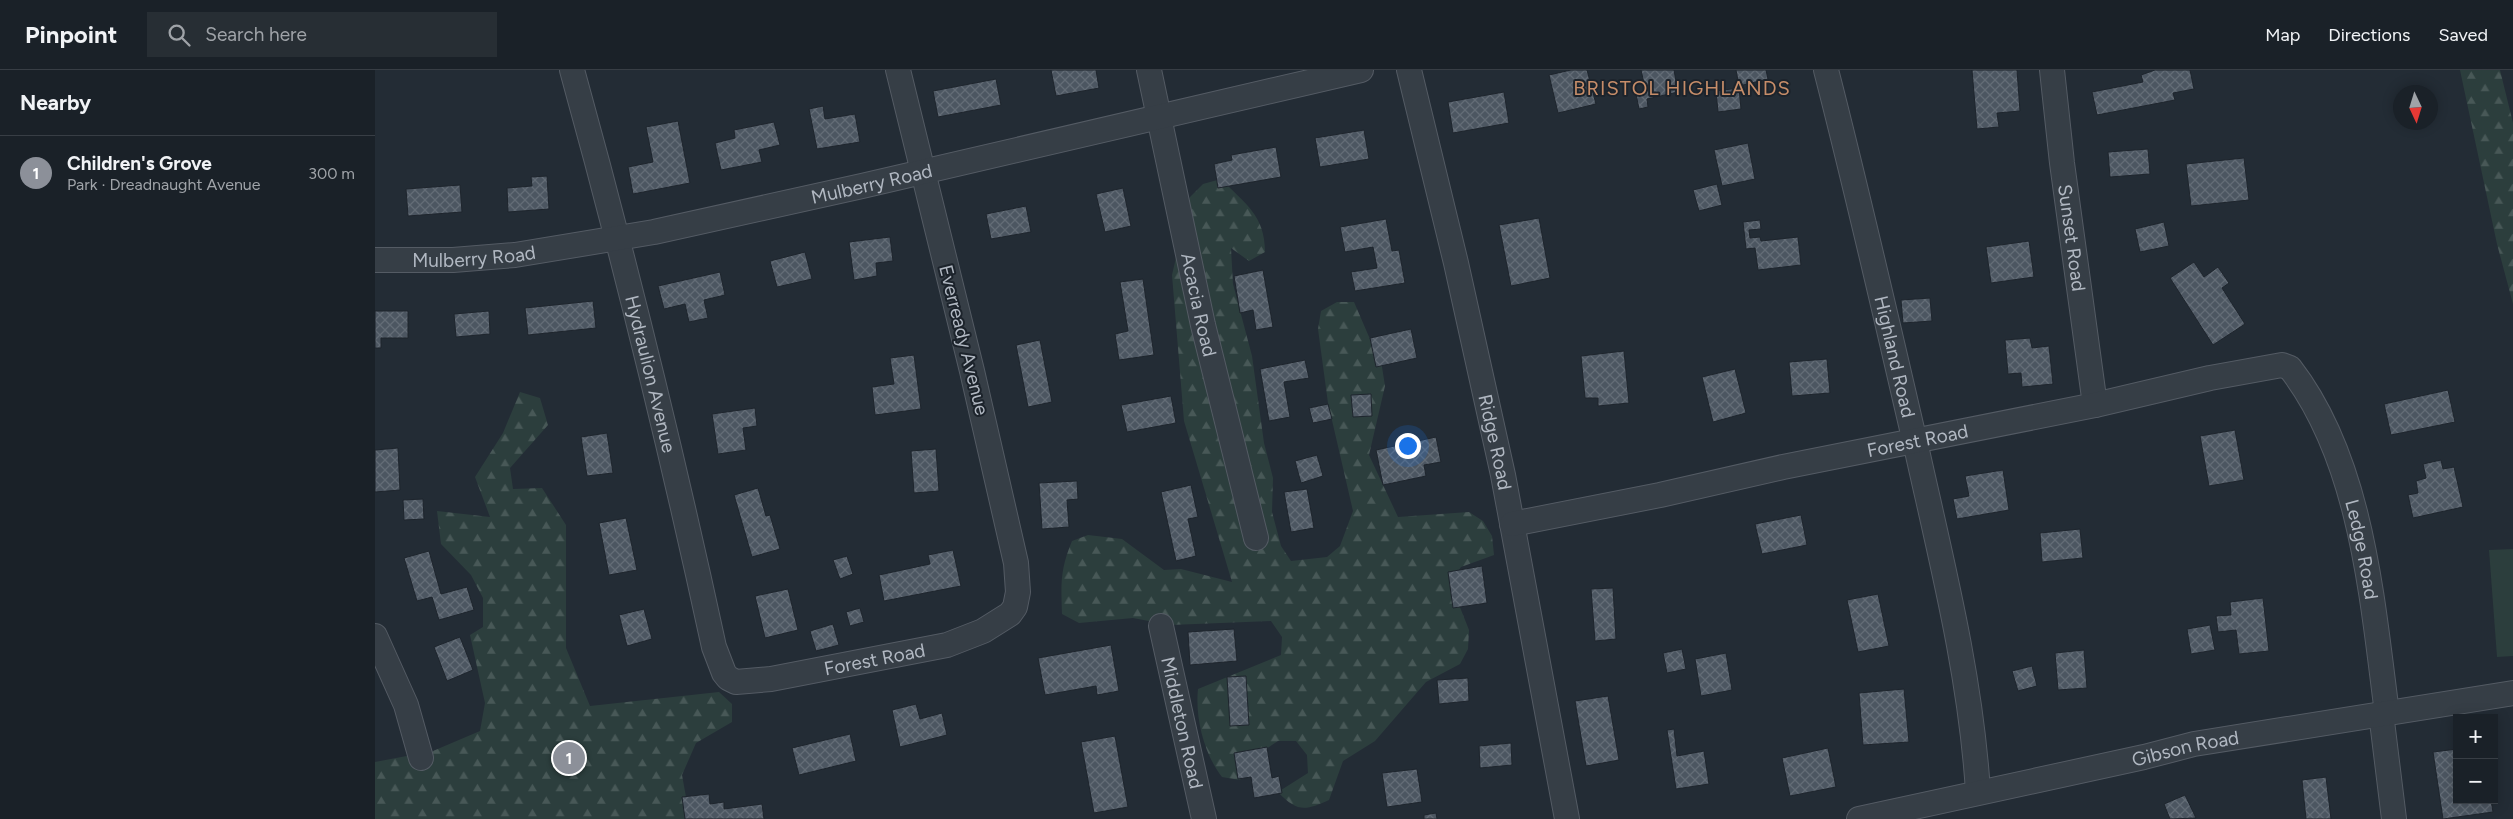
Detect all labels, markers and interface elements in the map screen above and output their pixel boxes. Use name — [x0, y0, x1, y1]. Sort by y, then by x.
search box — [147, 12, 497, 57]
text: Pinpoint — [25, 20, 117, 49]
icon: search — [165, 21, 193, 49]
text: Search here — [205, 23, 307, 46]
text: Map — [2265, 24, 2300, 46]
text: Directions — [2328, 24, 2410, 46]
text: Saved — [2438, 24, 2488, 46]
district label: BRISTOL HIGHLANDS — [1573, 76, 1791, 100]
north arrow — [2393, 85, 2438, 130]
text: Nearby — [20, 90, 91, 115]
text: Children's Grove — [67, 152, 212, 175]
street label: Mulberry Road — [809, 159, 934, 208]
text: 1 — [33, 164, 39, 183]
text: 300 m — [308, 164, 355, 183]
text: Park · Dreadnaught Avenue — [67, 175, 261, 194]
street label: Sunset Road — [2054, 183, 2091, 293]
street label: Mulberry Road — [412, 240, 537, 272]
street label: Acacia Road — [1177, 251, 1222, 359]
street label: Everready Avenue — [934, 262, 994, 418]
street label: Hydraulion Avenue — [621, 293, 681, 455]
street label: Highland Road — [1870, 293, 1920, 420]
street label: Ridge Road — [1474, 392, 1517, 492]
street label: Forest Road — [1865, 419, 1970, 462]
your location — [1395, 433, 1421, 459]
street label: Ledge Road — [2341, 497, 2383, 601]
street label: Forest Road — [822, 638, 927, 680]
street label: Middleton Road — [1157, 654, 1208, 791]
map controls — [2453, 714, 2498, 804]
button: + — [2453, 714, 2498, 759]
street label: Gibson Road — [2130, 726, 2240, 771]
pin: 1 — [553, 739, 585, 777]
button: − — [2453, 759, 2498, 804]

